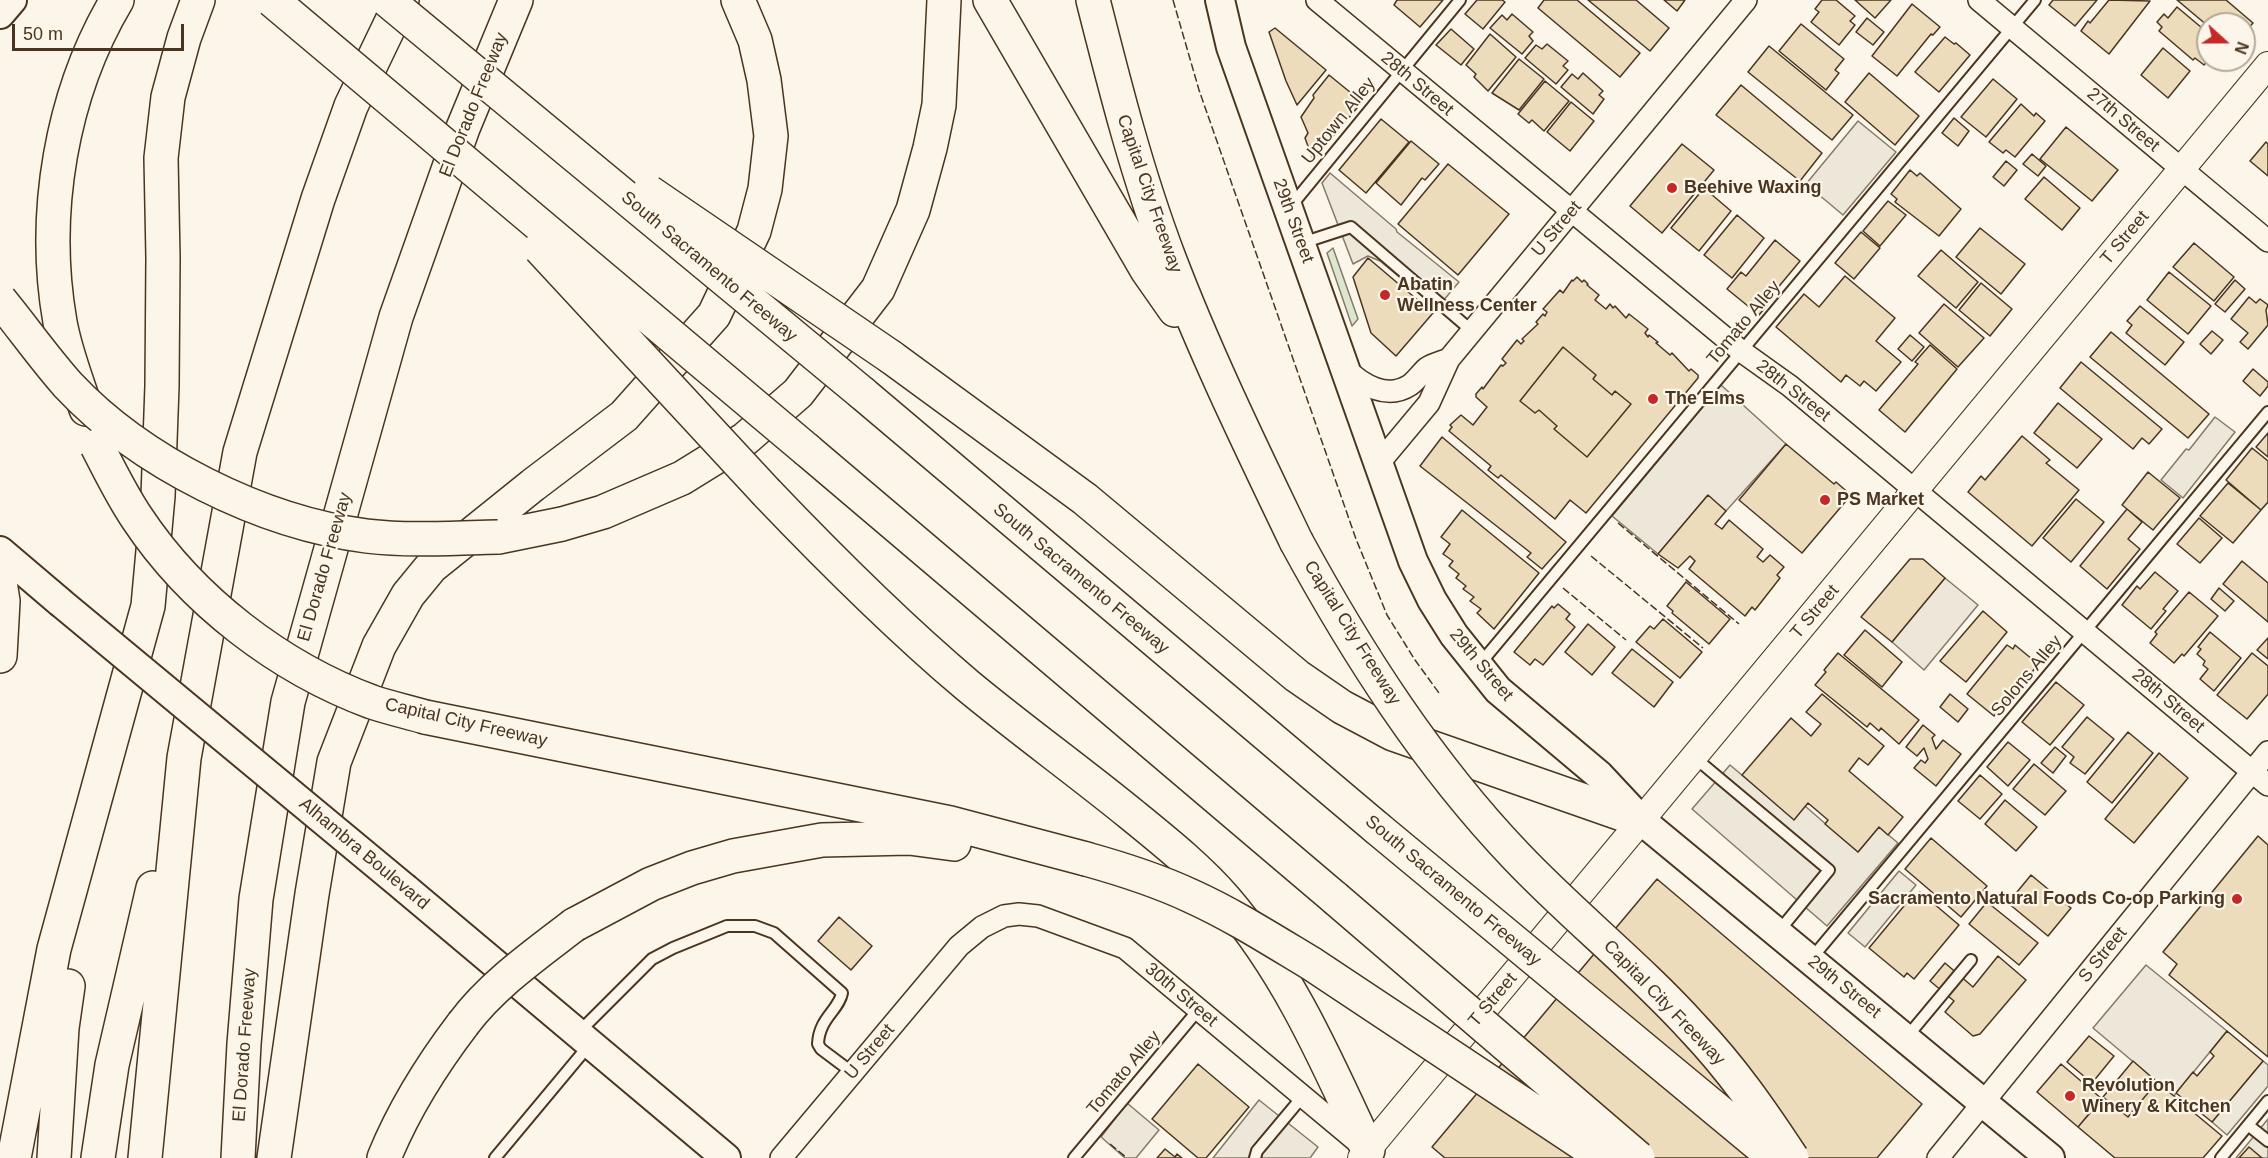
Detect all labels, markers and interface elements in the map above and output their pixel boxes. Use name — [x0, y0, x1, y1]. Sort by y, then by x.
scale bar — [15, 12, 188, 50]
north arrow — [2196, 12, 2256, 72]
text: 50 m — [23, 24, 63, 44]
street label: El Dorado Freeway — [435, 30, 513, 180]
text: N — [2231, 39, 2251, 56]
street label: 28th Street — [1376, 47, 1458, 121]
street label: Uptown Alley — [1298, 73, 1380, 169]
street label: 27th Street — [2082, 83, 2164, 157]
street label: Capital City Freeway — [1112, 112, 1186, 276]
street label: 29th Street — [1268, 176, 1318, 266]
place label: Beehive Waxing — [1684, 177, 1821, 199]
marker: Beehive Waxing — [1665, 181, 1679, 195]
street label: South Sacramento Freeway — [617, 187, 801, 347]
street label: U Street — [1528, 197, 1586, 261]
street label: T Street — [2096, 207, 2154, 269]
place label: Abatin Wellness Center — [1397, 274, 1537, 316]
street label: Tomato Alley — [1703, 277, 1785, 369]
marker: Abatin Wellness Center — [1378, 288, 1392, 302]
street label: 28th Street — [1752, 355, 1834, 427]
place label: The Elms — [1665, 388, 1745, 410]
marker: The Elms — [1646, 392, 1660, 406]
place label: PS Market — [1837, 489, 1924, 511]
street label: El Dorado Freeway — [293, 490, 357, 644]
marker: PS Market — [1818, 493, 1832, 507]
street label: South Sacramento Freeway — [989, 499, 1173, 659]
street label: Capital City Freeway — [1299, 557, 1405, 709]
street label: T Street — [1786, 581, 1844, 643]
street label: 29th Street — [1444, 624, 1518, 706]
street label: Solons Alley — [1987, 631, 2067, 721]
street label: 28th Street — [2127, 664, 2209, 738]
street label: Capital City Freeway — [383, 694, 549, 752]
street label: Alhambra Boulevard — [295, 793, 433, 915]
street label: South Sacramento Freeway — [1361, 811, 1545, 971]
place label: Sacramento Natural Foods Co-op Parking — [1868, 888, 2225, 910]
marker: Sacramento Natural Foods Co-op Parking — [2230, 892, 2244, 906]
street label: S Street — [2074, 923, 2132, 987]
street label: Capital City Freeway — [1599, 936, 1729, 1070]
street label: 29th Street — [1803, 951, 1885, 1023]
street label: 30th Street — [1140, 958, 1222, 1032]
street label: El Dorado Freeway — [229, 967, 261, 1123]
street label: T Street — [1464, 969, 1522, 1031]
street label: U Street — [841, 1020, 899, 1084]
street label: Tomato Alley — [1083, 1027, 1165, 1119]
place label: Revolution Winery & Kitchen — [2082, 1075, 2231, 1118]
marker: Revolution Winery & Kitchen — [2063, 1089, 2077, 1103]

